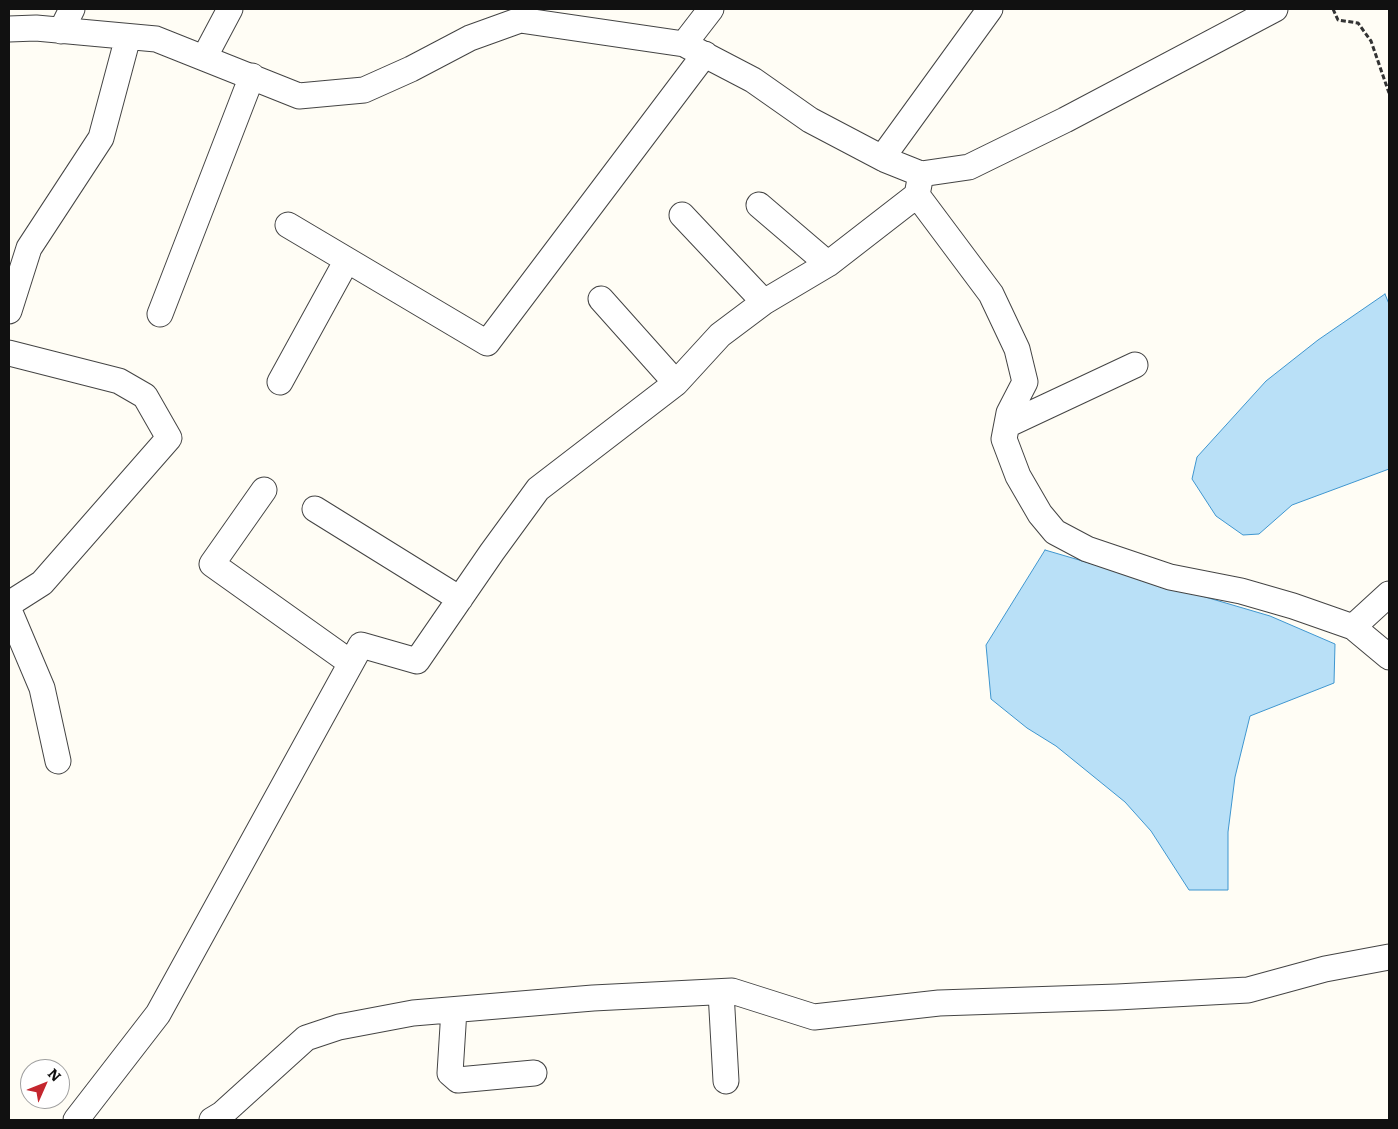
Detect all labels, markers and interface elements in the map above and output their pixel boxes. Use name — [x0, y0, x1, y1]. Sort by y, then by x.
north arrow — [20, 1059, 70, 1109]
text: N — [44, 1063, 66, 1085]

